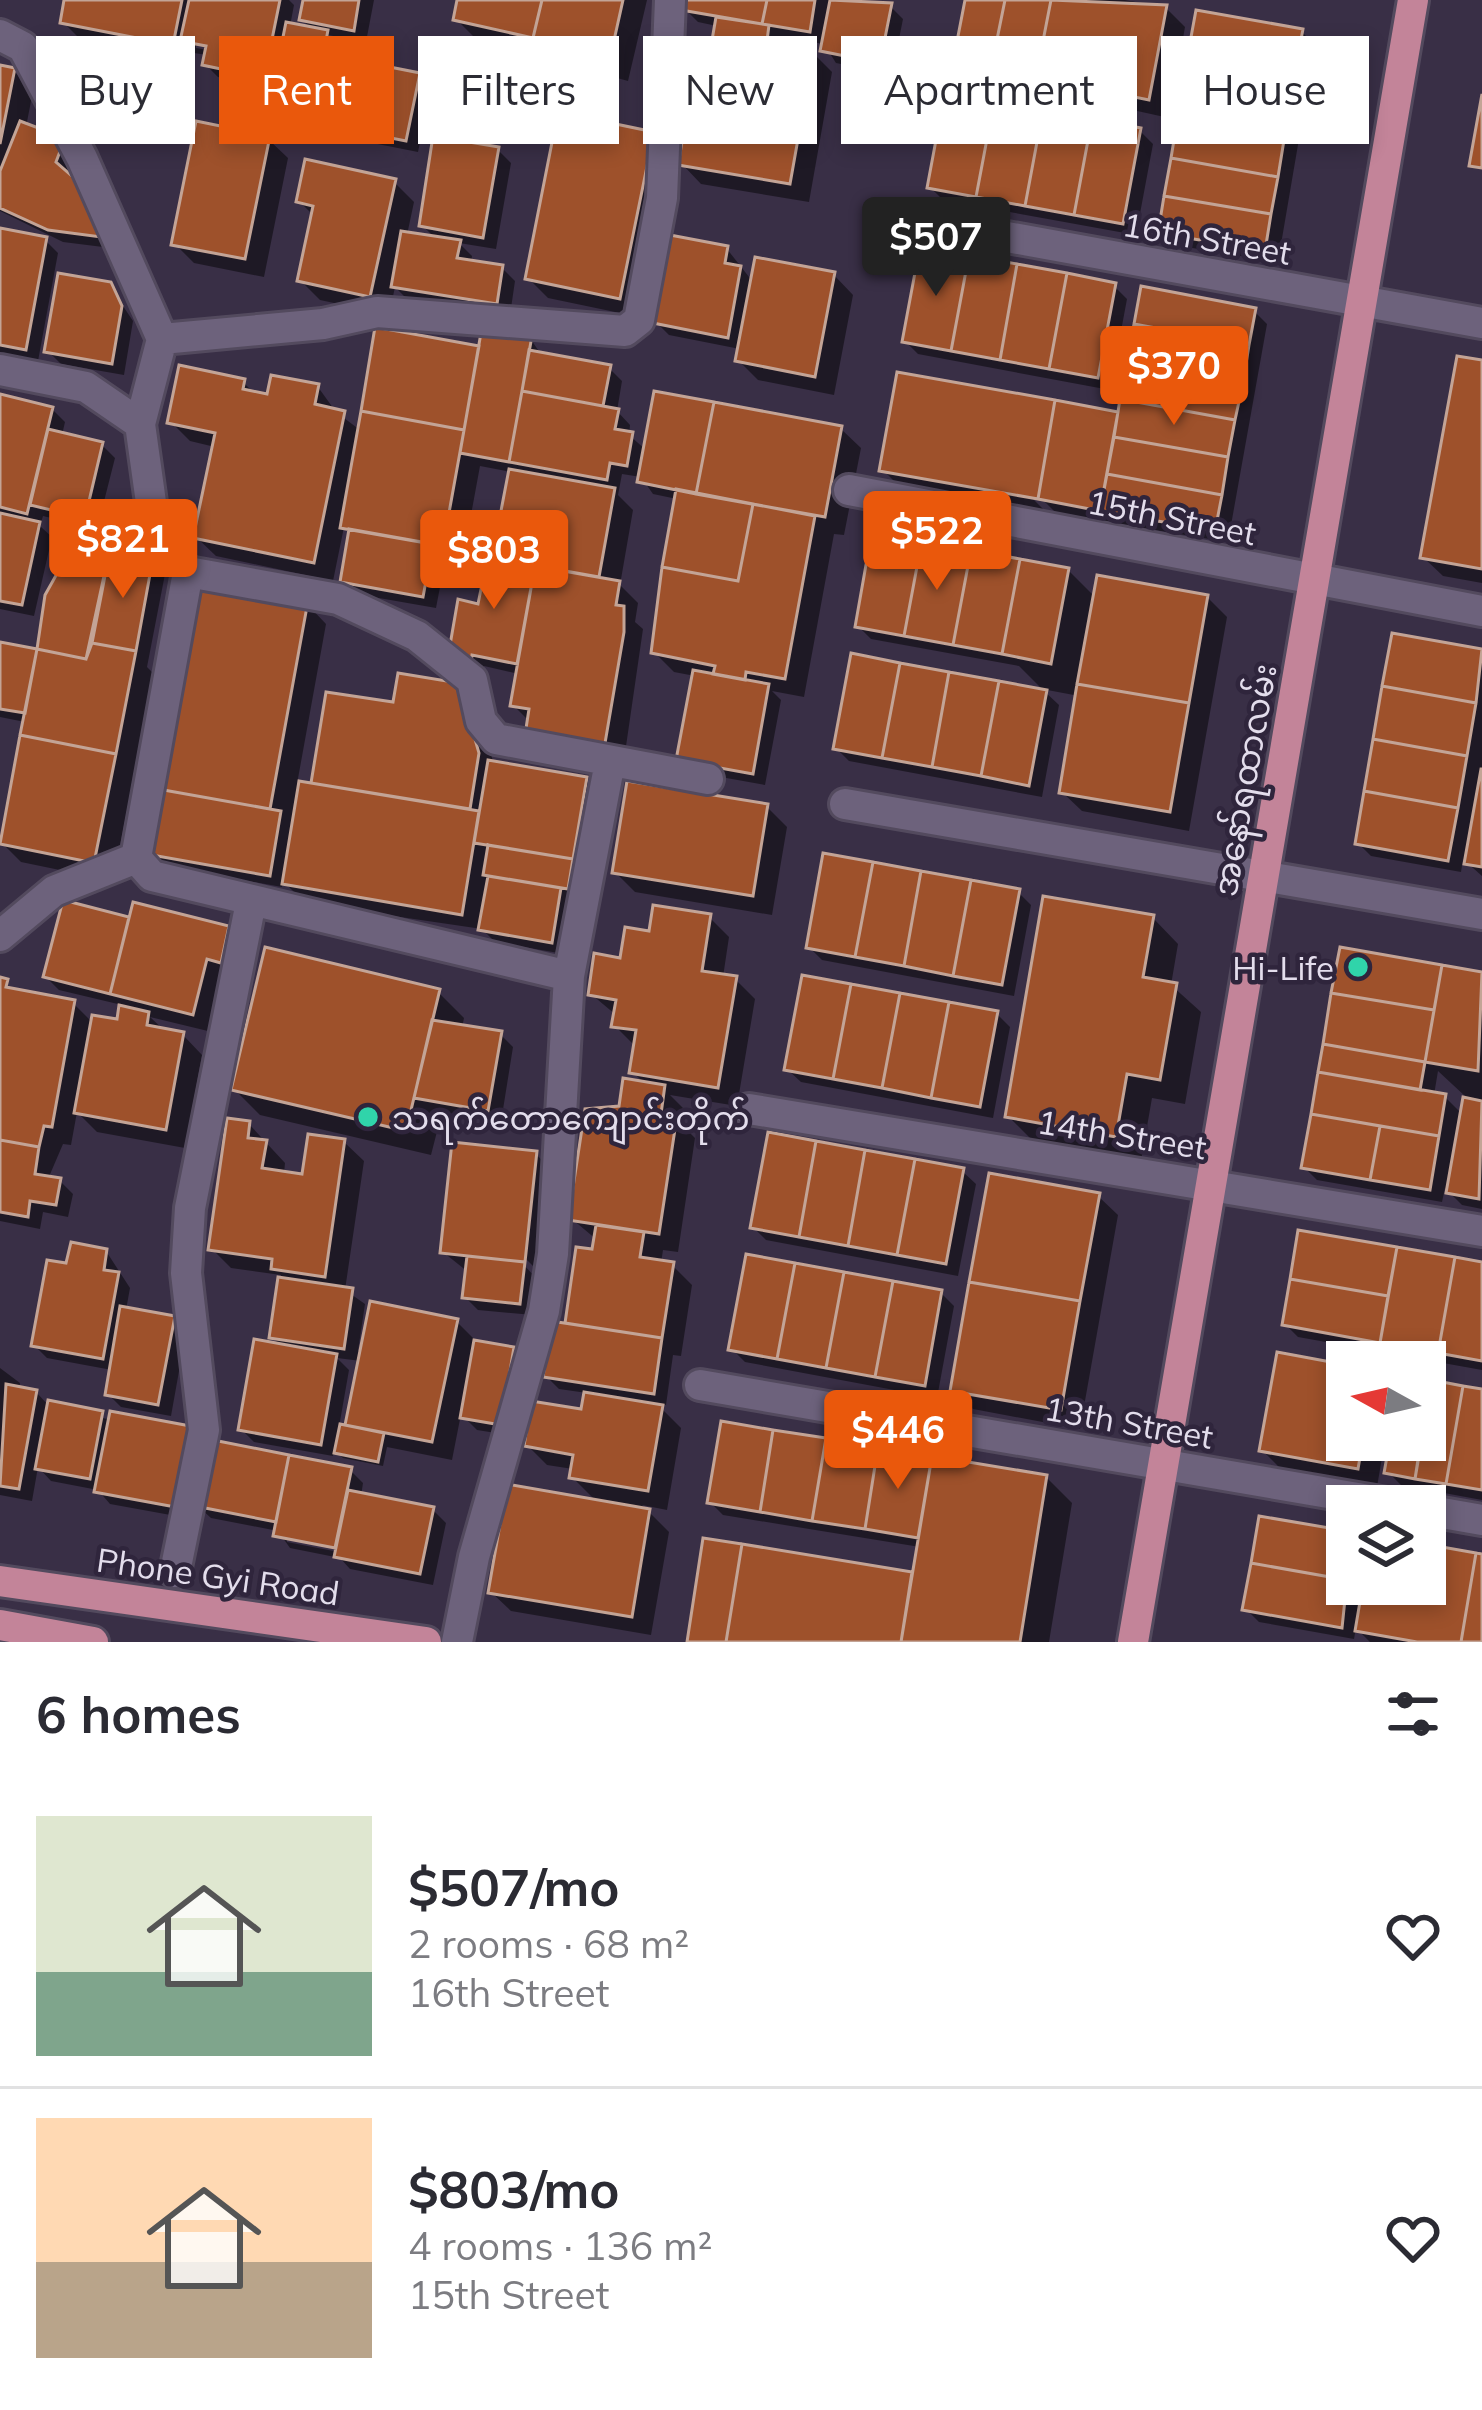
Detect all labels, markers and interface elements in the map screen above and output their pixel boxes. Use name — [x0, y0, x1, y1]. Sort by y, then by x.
chip: Buy — [36, 36, 195, 144]
chip: Rent — [219, 36, 394, 144]
chip: Filters — [418, 36, 619, 144]
chip: New — [643, 36, 817, 144]
chip: Apartment — [841, 36, 1137, 144]
chip: House — [1161, 36, 1369, 144]
pin: $507 — [865, 197, 1007, 299]
street label: 16th Street — [1120, 203, 1294, 273]
text: $507 — [889, 211, 983, 260]
pin: $370 — [1103, 326, 1245, 428]
text: $370 — [1127, 340, 1221, 389]
street label: 15th Street — [1084, 481, 1260, 553]
pin: $522 — [866, 491, 1008, 593]
pin: $821 — [52, 499, 194, 601]
text: $522 — [890, 505, 984, 554]
pin: $803 — [423, 510, 565, 612]
text: $821 — [76, 513, 170, 562]
text: $803 — [447, 524, 541, 573]
street label: အနော်ရထာလမ်း — [1202, 660, 1292, 901]
place label: Hi-Life — [1232, 947, 1334, 988]
marker: Hi-Life — [1345, 954, 1371, 980]
place label: သရက်တောကျောင်းတိုက် — [392, 1096, 750, 1145]
street label: 14th Street — [1035, 1100, 1209, 1168]
marker: သရက်တောကျောင်းတိုက် — [355, 1104, 381, 1130]
north arrow — [1326, 1341, 1446, 1461]
map controls — [1326, 1341, 1446, 1605]
street label: 13th Street — [1042, 1387, 1216, 1457]
pin: $446 — [827, 1390, 969, 1492]
text: $446 — [851, 1404, 945, 1453]
button: layers — [1326, 1485, 1446, 1605]
street label: Phone Gyi Road — [94, 1539, 342, 1613]
icon: filters — [1380, 1681, 1446, 1747]
text: 6 homes — [36, 1682, 241, 1746]
text: $507/mo — [408, 1855, 620, 1919]
icon: home — [132, 1864, 276, 2008]
icon: heart — [1380, 1903, 1446, 1969]
text: 2 rooms · 68 m² — [408, 1919, 689, 1968]
text: 16th Street — [408, 1968, 609, 2017]
text: $803/mo — [408, 2157, 620, 2221]
icon: home — [132, 2166, 276, 2310]
icon: heart — [1380, 2205, 1446, 2271]
text: 4 rooms · 136 m² — [408, 2221, 712, 2270]
text: 15th Street — [408, 2270, 609, 2319]

